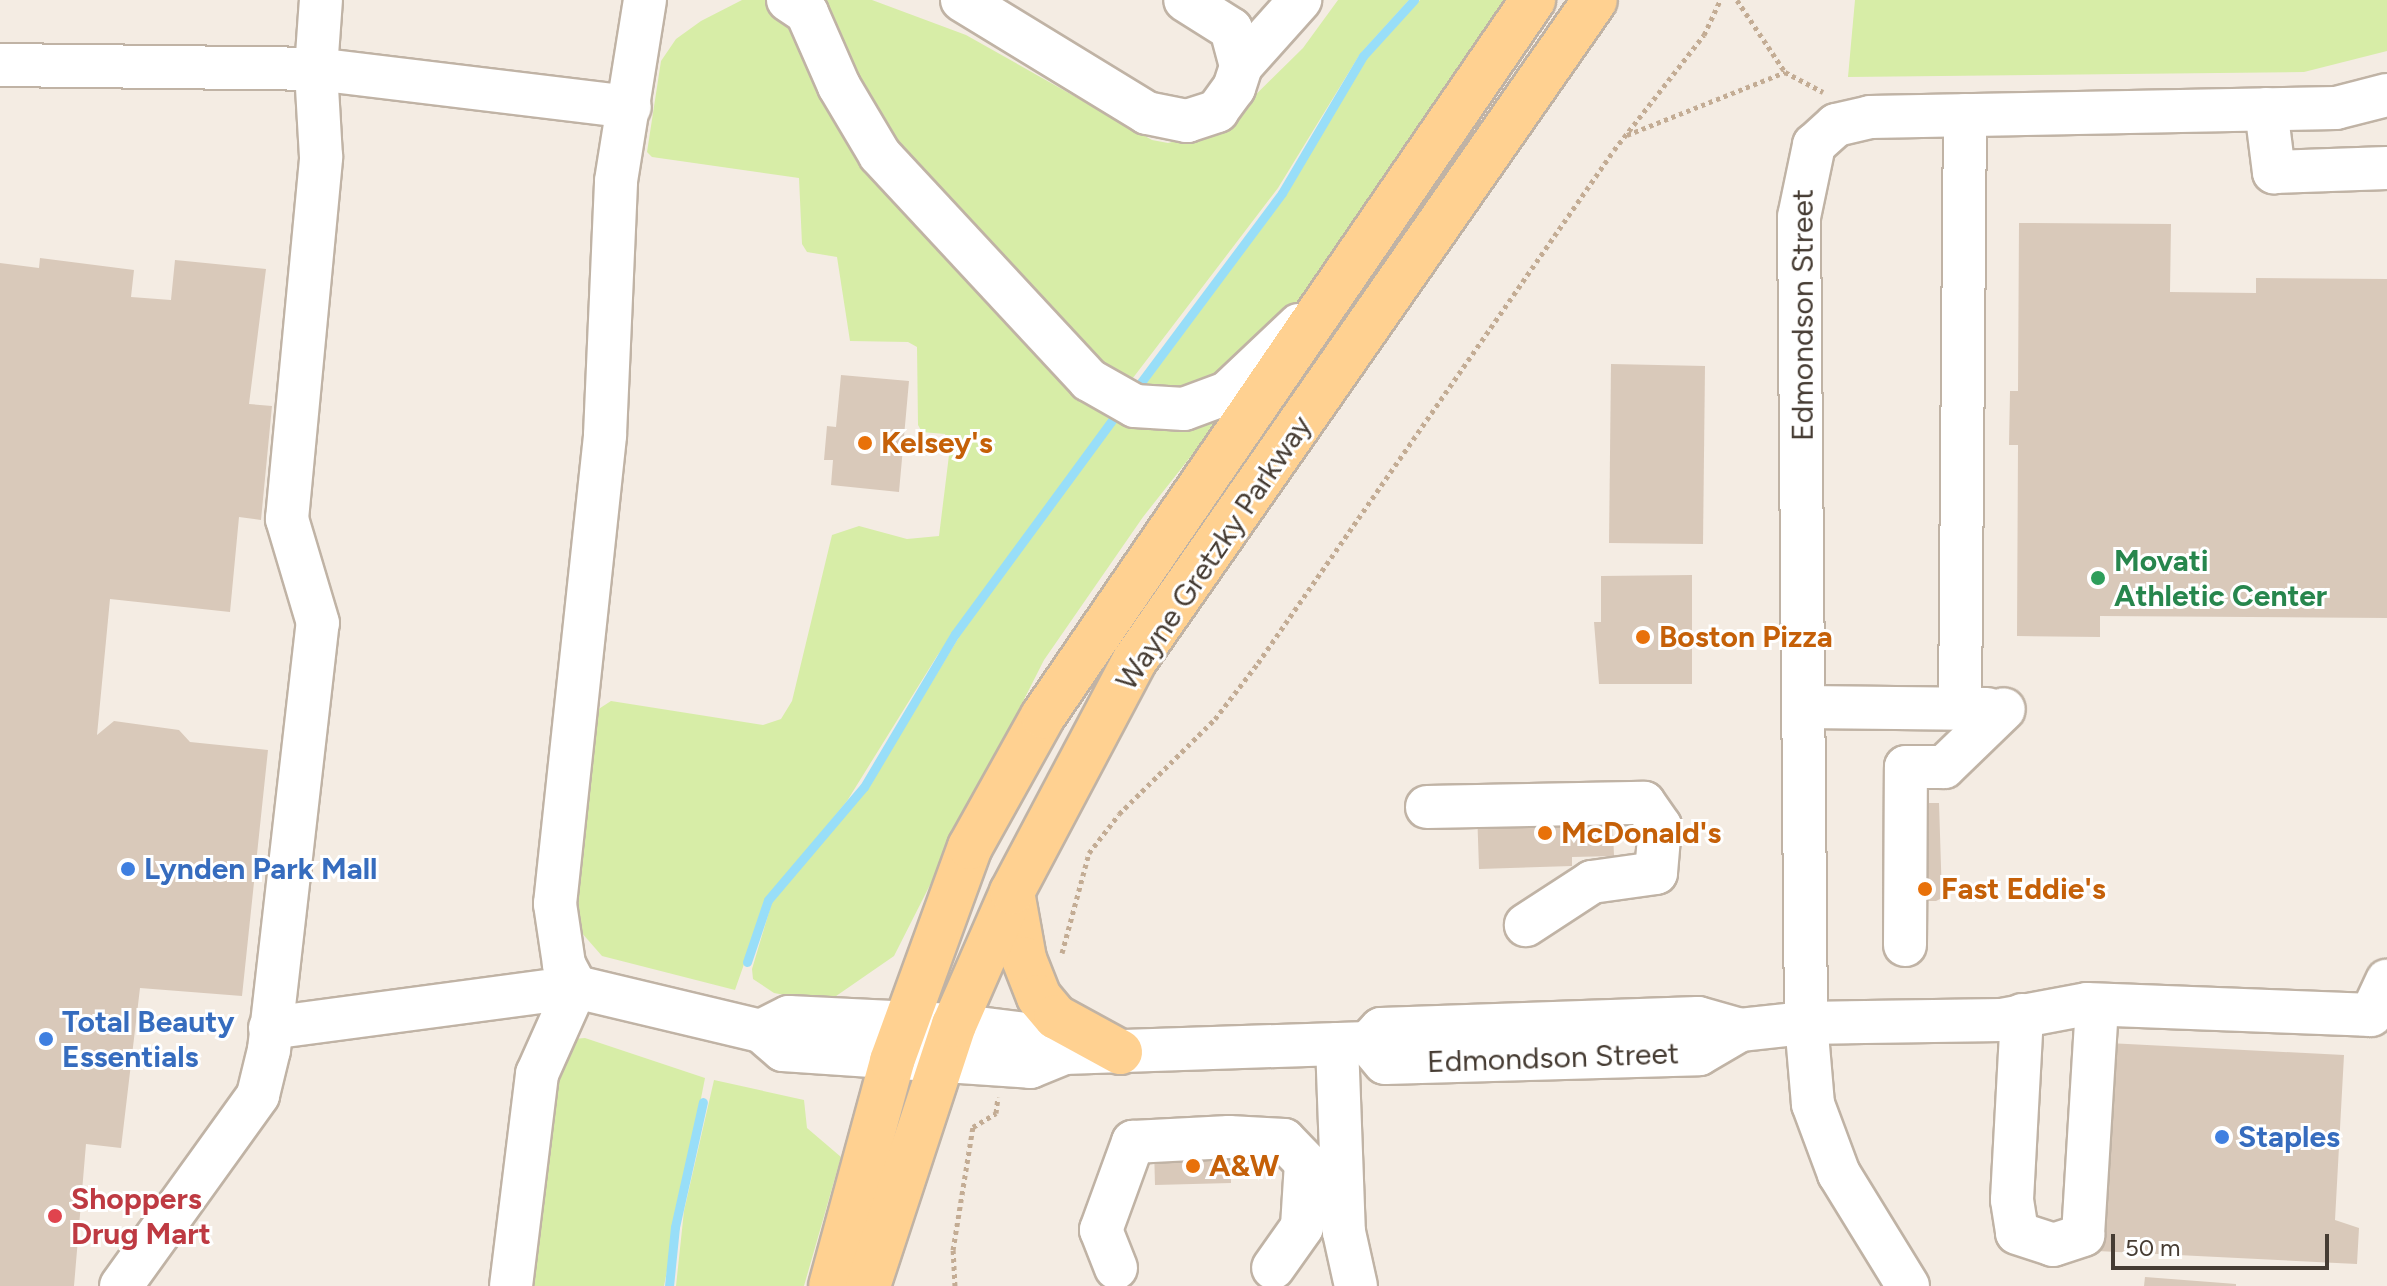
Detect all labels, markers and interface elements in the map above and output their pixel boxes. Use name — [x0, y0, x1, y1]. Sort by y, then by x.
street label: Edmondson Street — [1785, 189, 1821, 441]
street label: Wayne Gretzky Parkway — [1109, 409, 1319, 697]
place label: Kelsey's — [881, 425, 993, 461]
marker: Kelsey's — [856, 434, 874, 452]
place label: Movati Athletic Center — [2114, 543, 2327, 614]
marker: Movati Athletic Center — [2089, 569, 2107, 587]
place label: Boston Pizza — [1659, 619, 1833, 655]
marker: Boston Pizza — [1634, 628, 1652, 646]
place label: McDonald's — [1561, 815, 1721, 851]
marker: McDonald's — [1536, 824, 1554, 842]
place label: Lynden Park Mall — [144, 851, 377, 887]
marker: Lynden Park Mall — [119, 860, 137, 878]
place label: Fast Eddie's — [1941, 871, 2106, 907]
marker: Fast Eddie's — [1916, 880, 1934, 898]
place label: Total Beauty Essentials — [62, 1004, 235, 1074]
marker: Total Beauty Essentials — [37, 1030, 55, 1048]
street label: Edmondson Street — [1426, 1036, 1680, 1080]
place label: Staples — [2238, 1119, 2340, 1155]
marker: Staples — [2213, 1128, 2231, 1146]
place label: A&W — [1209, 1148, 1279, 1184]
marker: A&W — [1184, 1157, 1202, 1175]
place label: Shoppers Drug Mart — [71, 1181, 211, 1252]
marker: Shoppers Drug Mart — [46, 1207, 64, 1225]
scale bar — [2115, 1218, 2333, 1268]
text: 50 m — [2125, 1233, 2181, 1262]

